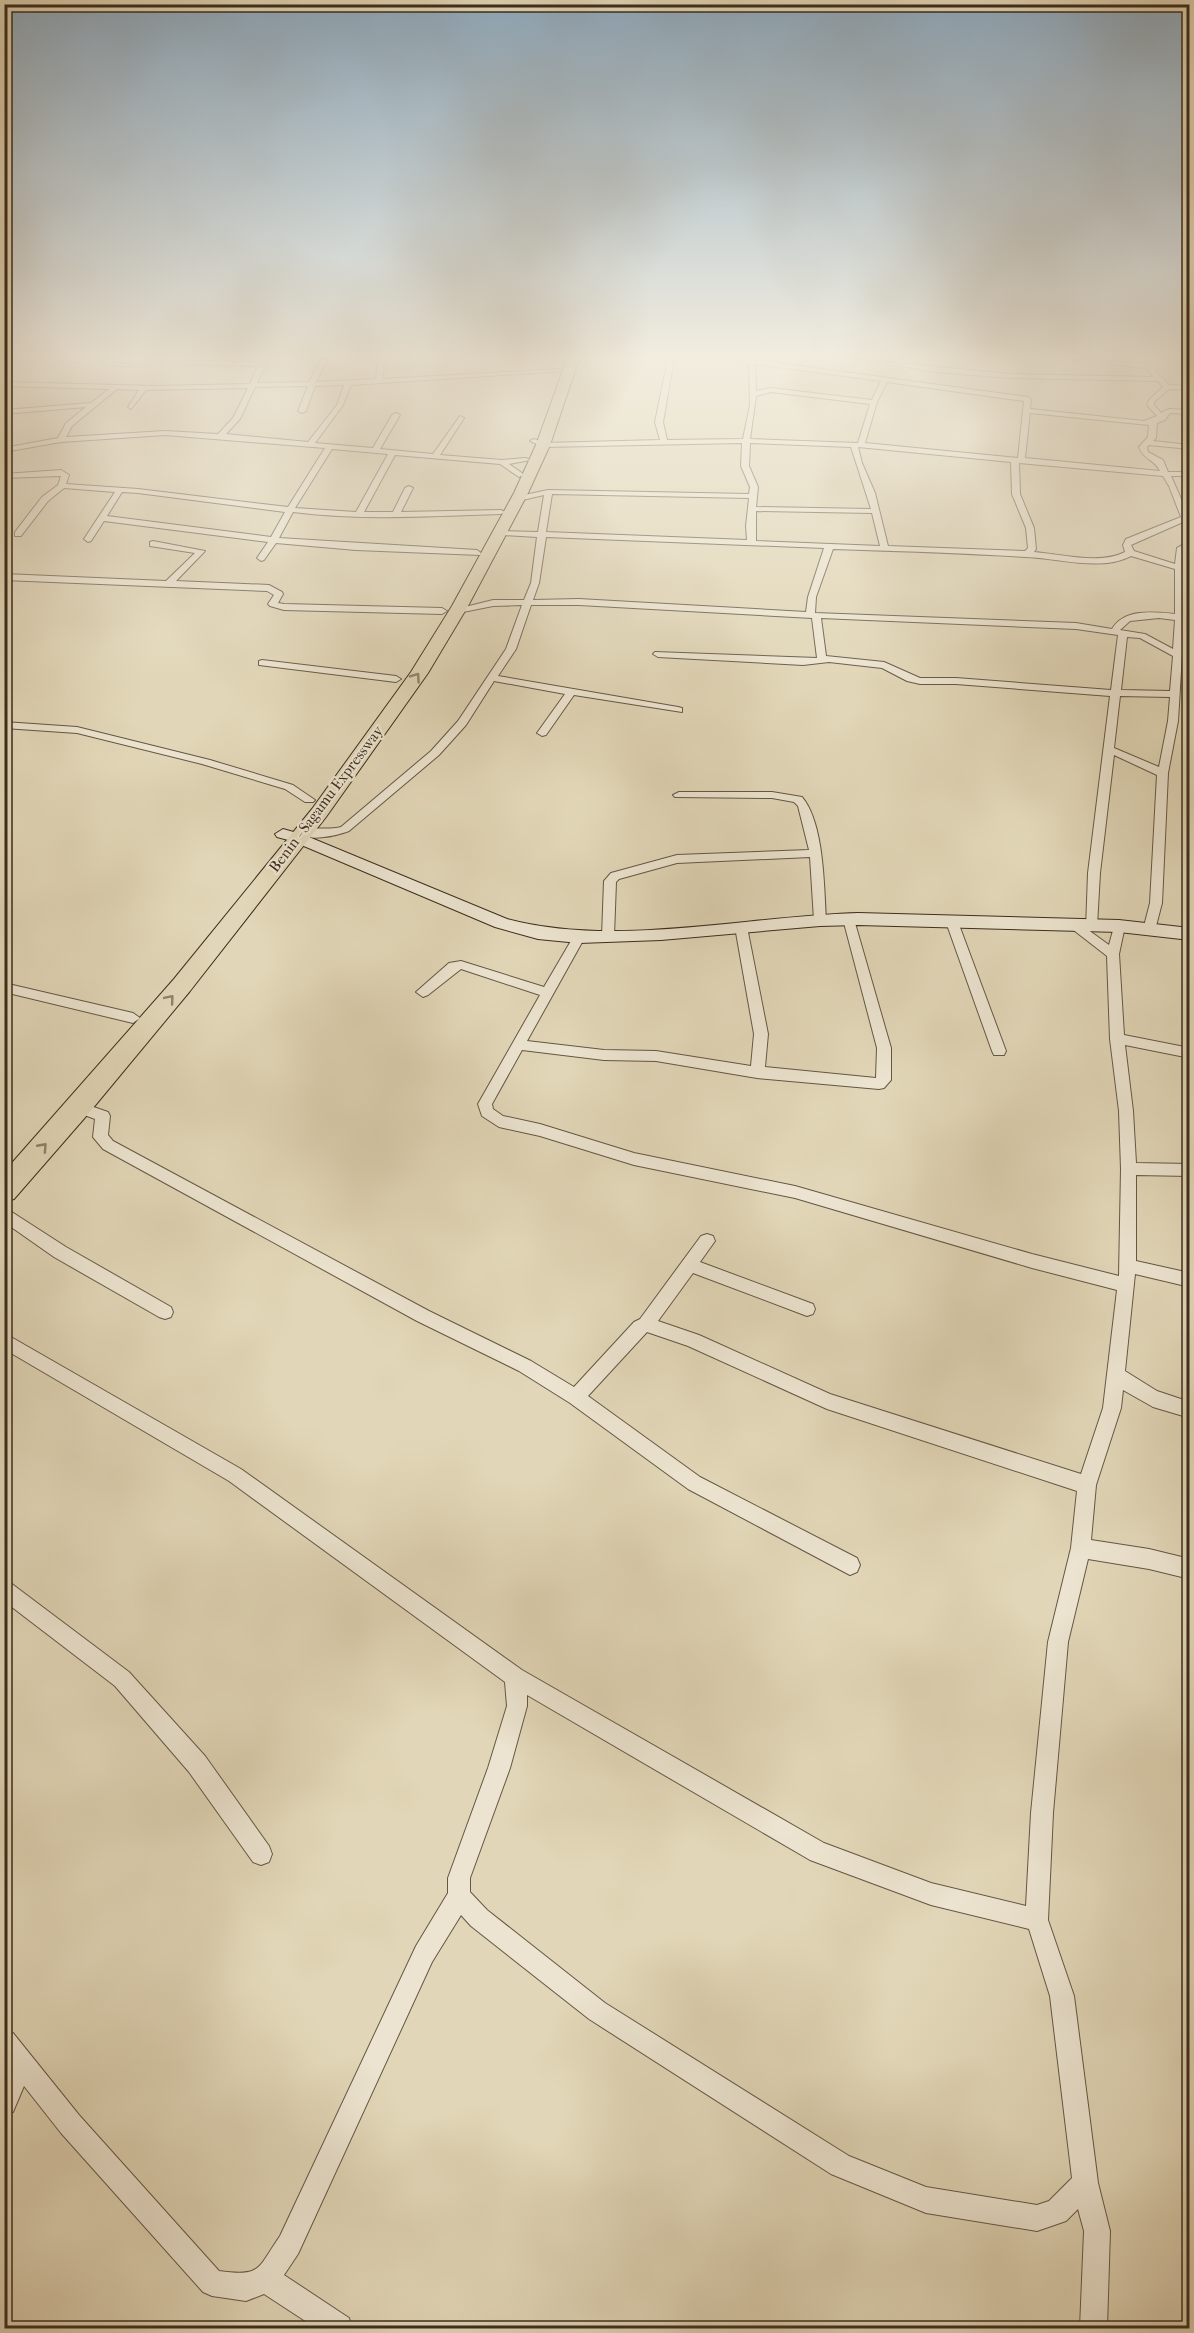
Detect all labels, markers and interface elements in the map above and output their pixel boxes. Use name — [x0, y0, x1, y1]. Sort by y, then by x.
one-way arrow — [409, 673, 420, 684]
street label: Benin - Sagamu Expressway — [265, 722, 387, 876]
one-way arrow — [163, 995, 174, 1006]
one-way arrow — [36, 1143, 47, 1154]

